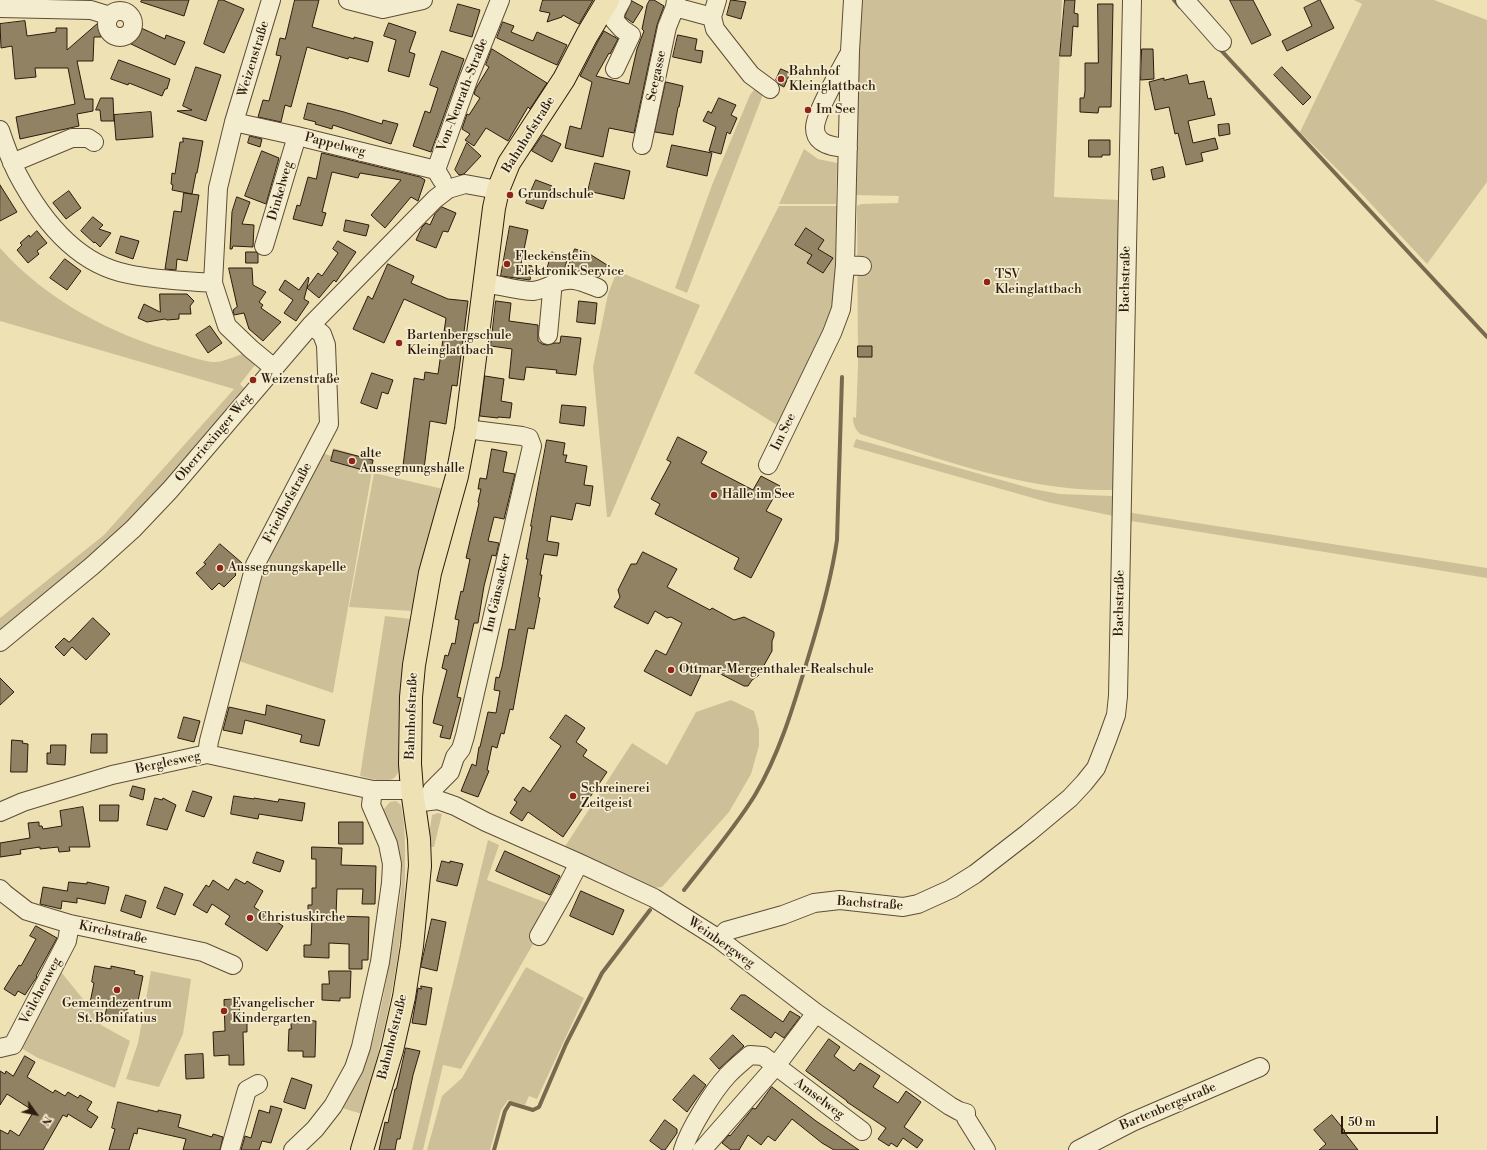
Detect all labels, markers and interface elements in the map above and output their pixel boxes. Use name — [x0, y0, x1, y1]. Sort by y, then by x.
street label: Weizenstraße — [235, 19, 273, 99]
street label: Von-Neurath-Straße — [434, 36, 492, 154]
street label: Seegasse — [644, 49, 670, 103]
place label: Bahnhof Kleinglattbach — [789, 64, 876, 95]
marker: Bahnhof Kleinglattbach — [776, 74, 786, 84]
street label: Bahnhofstraße — [499, 94, 559, 176]
place label: Im See — [816, 102, 856, 118]
marker: Im See — [803, 105, 813, 115]
street label: Pappelweg — [303, 130, 367, 160]
street label: Dinkelweg — [265, 159, 297, 223]
place label: Grundschule — [518, 187, 594, 203]
marker: Grundschule — [505, 190, 515, 200]
street label: Bachstraße — [1118, 246, 1134, 312]
place label: Fleckenstein Elektronik Service — [515, 249, 624, 280]
marker: Fleckenstein Elektronik Service — [502, 259, 512, 269]
place label: TSV Kleinglattbach — [995, 267, 1082, 298]
marker: TSV Kleinglattbach — [982, 277, 992, 287]
place label: Bartenbergschule Kleinglattbach — [407, 328, 511, 359]
marker: Bartenbergschule Kleinglattbach — [394, 338, 404, 348]
place label: Weizenstraße — [261, 372, 340, 388]
marker: Weizenstraße — [248, 375, 258, 385]
street label: Oberriexinger Weg — [172, 390, 256, 486]
street label: Im See — [768, 411, 800, 453]
place label: alte Aussegnungshalle — [360, 446, 465, 477]
marker: alte Aussegnungshalle — [347, 456, 357, 466]
street label: Friedhofstraße — [260, 460, 316, 546]
place label: Halle im See — [722, 487, 795, 503]
marker: Halle im See — [709, 490, 719, 500]
street label: Im Gänsacker — [481, 552, 515, 634]
place label: Aussegnungskapelle — [228, 560, 346, 576]
marker: Aussegnungskapelle — [215, 563, 225, 573]
street label: Bachstraße — [1112, 570, 1128, 636]
place label: Ottmar-Mergenthaler-Realschule — [679, 662, 874, 678]
marker: Ottmar-Mergenthaler-Realschule — [666, 665, 676, 675]
street label: Bahnhofstraße — [403, 672, 421, 760]
street label: Berglesweg — [134, 748, 202, 778]
place label: Schreinerei Zeitgeist — [581, 781, 650, 812]
marker: Schreinerei Zeitgeist — [568, 791, 578, 801]
street label: Bachstraße — [836, 894, 904, 914]
place label: Christuskirche — [258, 910, 346, 926]
marker: Christuskirche — [245, 913, 255, 923]
street label: Weinbergweg — [685, 914, 757, 972]
street label: Kirchstraße — [77, 918, 149, 948]
street label: Veilchenweg — [17, 955, 65, 1027]
marker: Gemeindezentrum St. Bonifatius — [112, 985, 122, 995]
street label: Bahnhofstraße — [375, 993, 411, 1081]
place label: Gemeindezentrum St. Bonifatius — [62, 996, 172, 1027]
place label: Evangelischer Kindergarten — [232, 996, 315, 1027]
marker: Evangelischer Kindergarten — [219, 1006, 229, 1016]
street label: Amselweg — [791, 1075, 847, 1123]
street label: Bartenbergstraße — [1117, 1080, 1219, 1134]
north arrow — [16, 1094, 56, 1134]
scale bar — [1343, 1108, 1440, 1134]
text: N — [38, 1113, 54, 1128]
text: 50 m — [1348, 1115, 1376, 1130]

